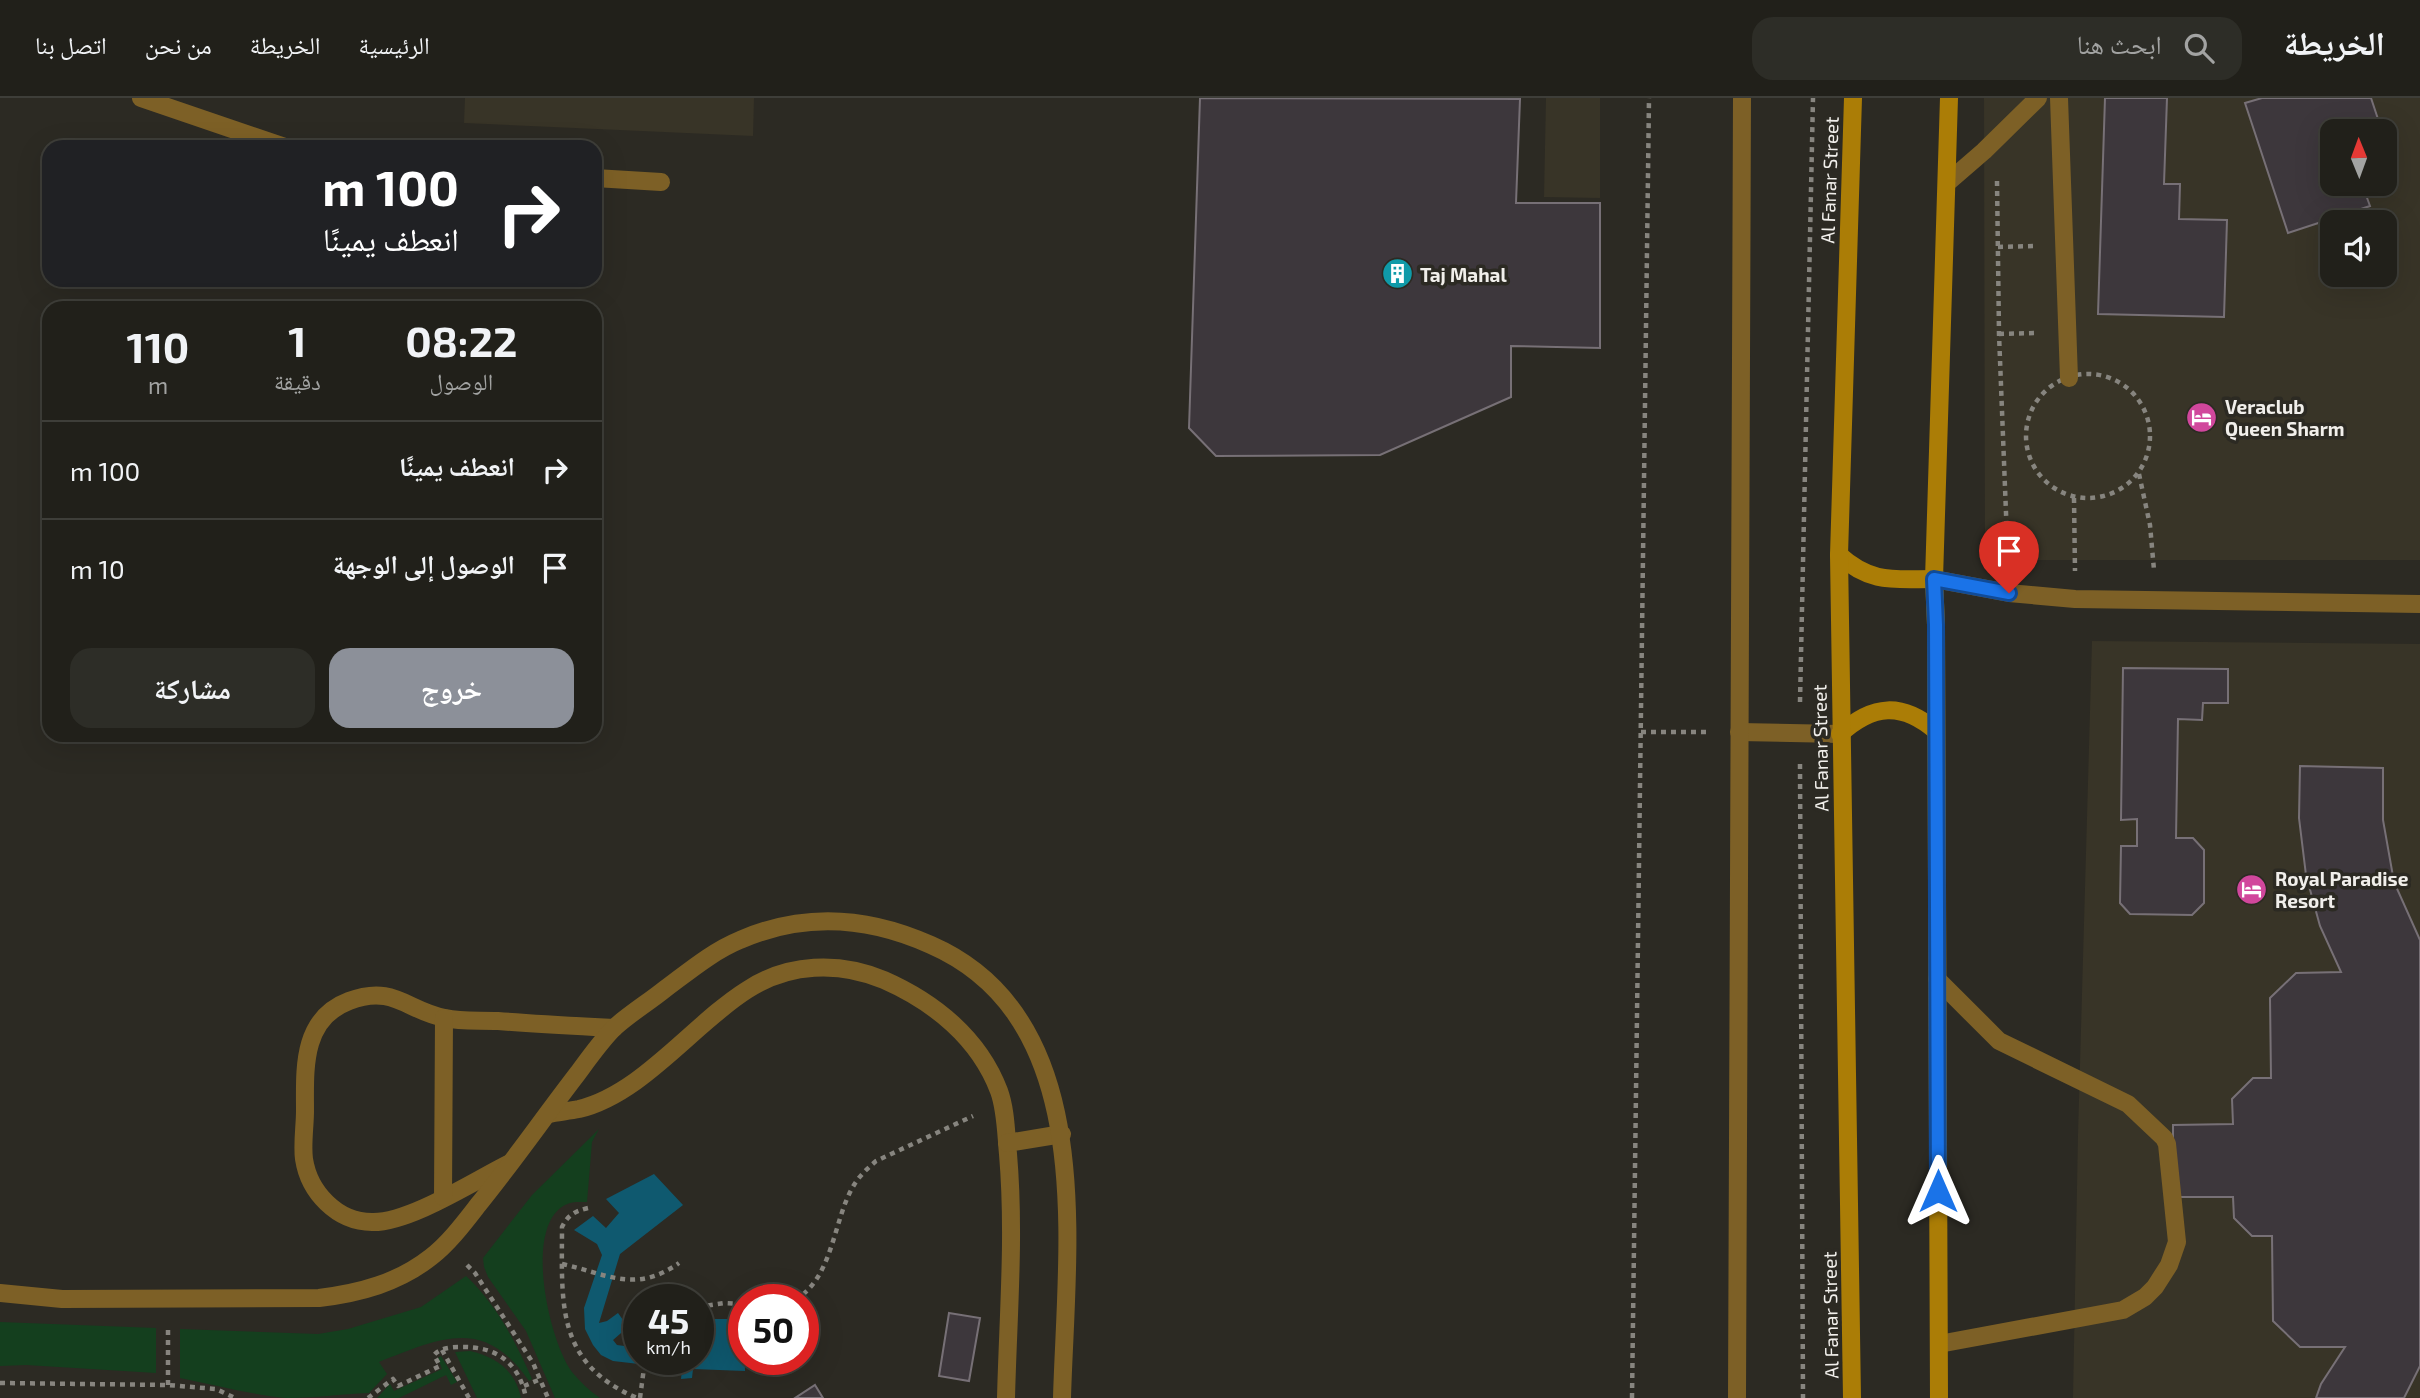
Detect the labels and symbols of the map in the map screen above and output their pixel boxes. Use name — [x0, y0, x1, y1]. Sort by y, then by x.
street label: Al Fanar Street — [1815, 116, 1843, 244]
north arrow — [2320, 119, 2398, 196]
building icon: Taj Mahal — [1380, 257, 1414, 291]
place label: Taj Mahal — [1420, 263, 1507, 286]
place label: Veraclub Queen Sharm — [2225, 395, 2345, 441]
hotel icon: Veraclub Queen Sharm — [2185, 400, 2219, 434]
pin — [1979, 521, 2039, 593]
street label: Al Fanar Street — [1807, 684, 1833, 812]
place label: Royal Paradise Resort — [2275, 867, 2409, 912]
hotel icon: Royal Paradise Resort — [2235, 872, 2269, 906]
position arrow — [1901, 1154, 1975, 1228]
street label: Al Fanar Street — [1817, 1251, 1843, 1379]
speed limit sign: 50 — [728, 1284, 819, 1375]

